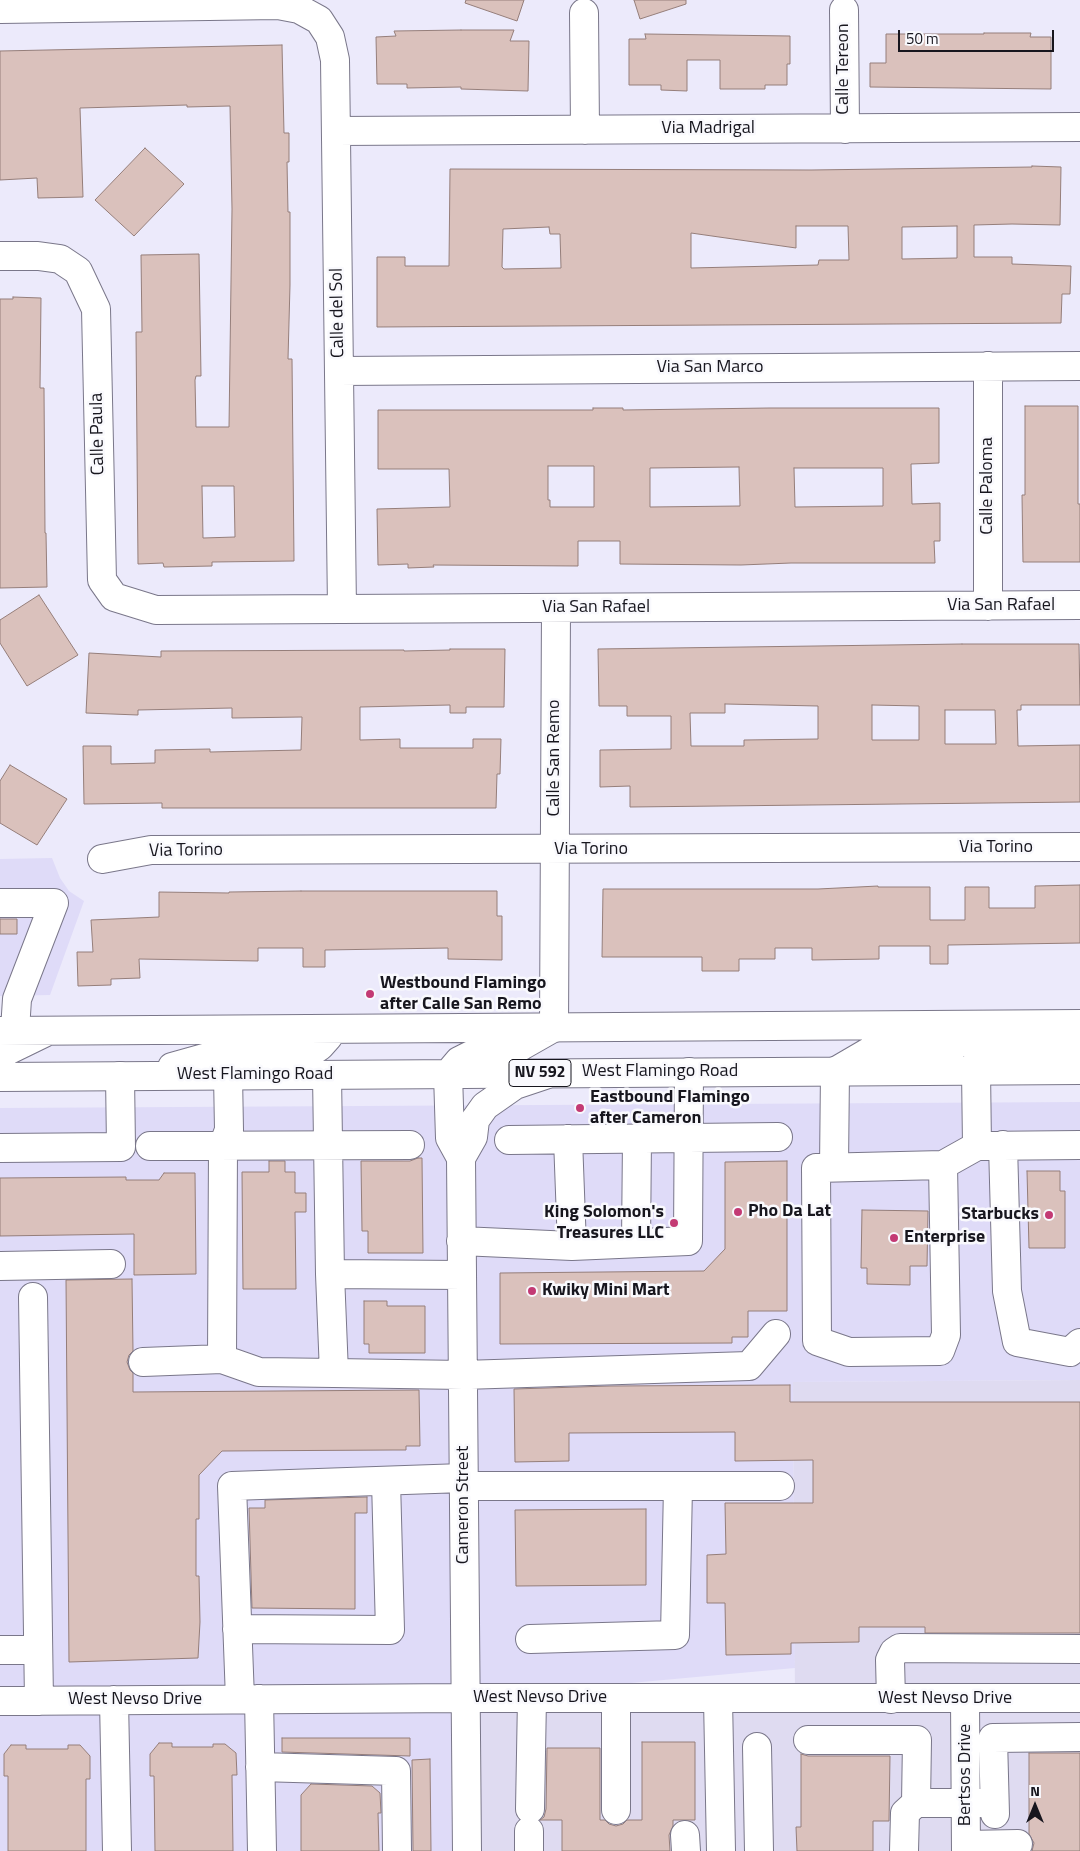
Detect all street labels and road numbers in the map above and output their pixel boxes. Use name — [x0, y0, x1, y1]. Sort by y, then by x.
street label: Calle Tereon — [833, 23, 855, 115]
street label: Via Madrigal — [661, 118, 755, 140]
street label: Calle del Sol — [326, 268, 350, 358]
street label: Via San Marco — [656, 357, 764, 379]
street label: Calle Paula — [86, 393, 110, 475]
street label: Calle Paloma — [977, 437, 999, 535]
street label: Via San Rafael — [947, 595, 1055, 617]
street label: Via San Rafael — [542, 597, 650, 619]
street label: Calle San Remo — [544, 699, 566, 817]
street label: Via Torino — [959, 837, 1033, 859]
street label: Via Torino — [554, 839, 628, 861]
street label: Via Torino — [149, 840, 223, 862]
road number: NV 592 — [509, 1060, 571, 1086]
street label: West Flamingo Road — [582, 1061, 738, 1083]
street label: West Flamingo Road — [177, 1064, 333, 1086]
street label: Cameron Street — [453, 1446, 475, 1564]
street label: West Nevso Drive — [473, 1687, 607, 1709]
street label: West Nevso Drive — [878, 1688, 1012, 1710]
street label: West Nevso Drive — [68, 1689, 202, 1711]
street label: Bertsos Drive — [955, 1724, 977, 1826]

